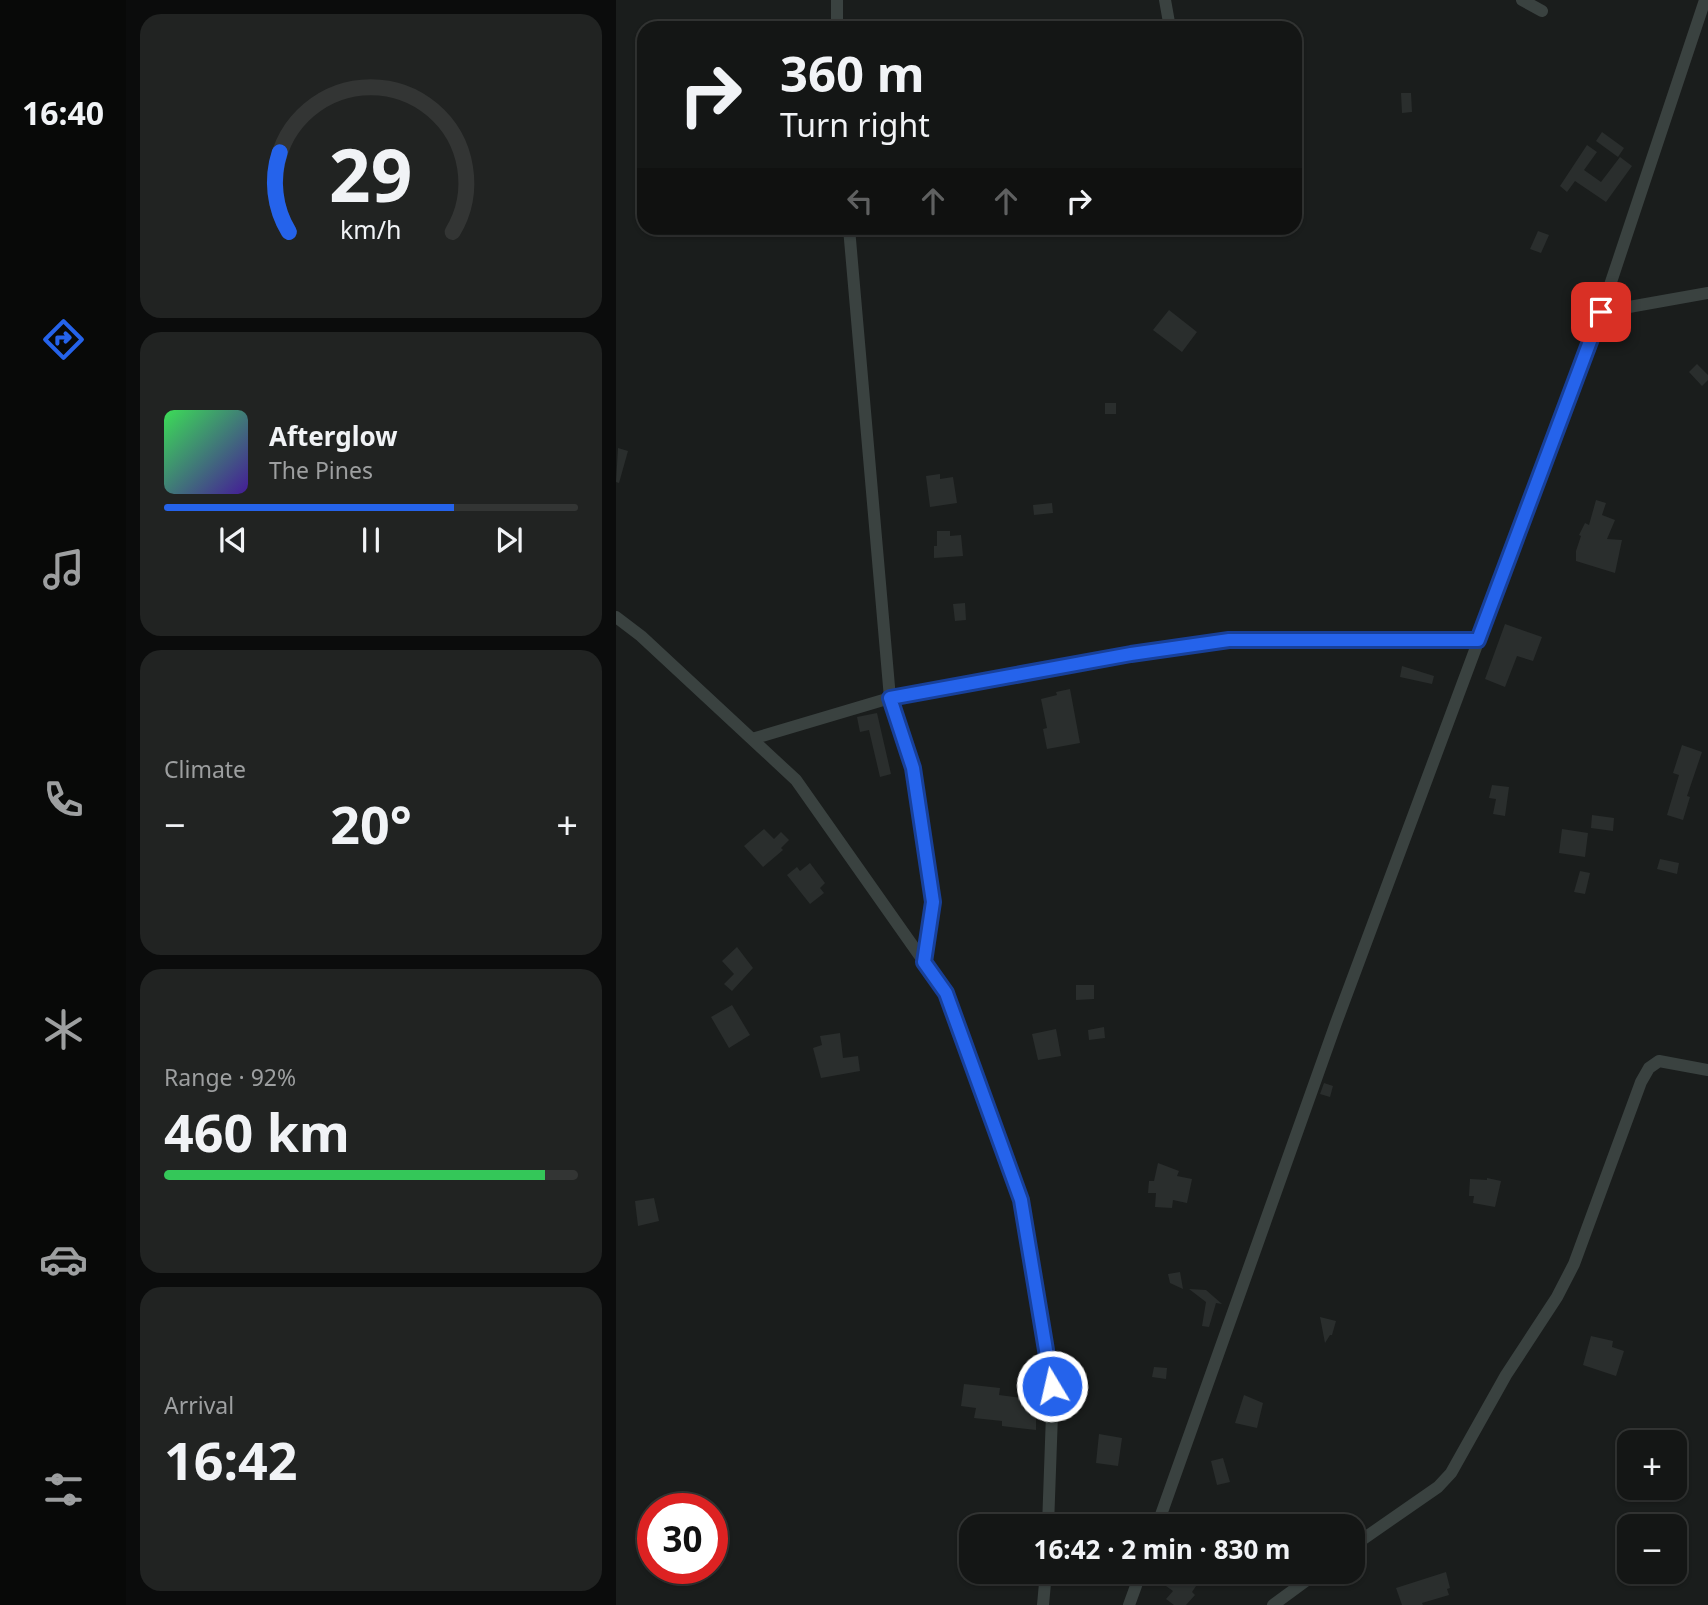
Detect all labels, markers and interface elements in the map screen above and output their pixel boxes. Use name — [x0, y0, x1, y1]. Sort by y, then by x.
text: 360 m — [780, 40, 925, 106]
icon: right — [665, 49, 756, 140]
text: 16:40 — [22, 91, 104, 134]
text: Turn right — [780, 103, 930, 146]
text: 29 — [329, 124, 413, 223]
icon: left — [841, 182, 879, 220]
icon: ahead — [914, 182, 952, 220]
icon: ahead — [987, 182, 1025, 220]
icon: right — [1060, 182, 1098, 220]
text: km/h — [340, 212, 402, 246]
pin — [1571, 282, 1631, 342]
icon: arrive — [1582, 293, 1620, 331]
icon: directions — [39, 315, 88, 364]
text: Afterglow — [269, 418, 397, 454]
text: The Pines — [269, 454, 373, 486]
icon: previous — [214, 521, 252, 559]
icon: pause — [352, 521, 390, 559]
icon: next — [490, 521, 528, 559]
icon: music — [39, 545, 88, 594]
text: Climate — [164, 753, 246, 785]
icon: phone — [39, 775, 88, 824]
text: 20° — [330, 788, 412, 859]
text: − — [164, 798, 186, 850]
text: + — [556, 798, 578, 850]
icon: climate — [39, 1005, 88, 1054]
text: Range · 92% — [164, 1061, 296, 1093]
text: 460 km — [164, 1096, 350, 1167]
icon: car — [39, 1235, 88, 1284]
position arrow — [1015, 1349, 1089, 1423]
text: Arrival — [164, 1389, 234, 1421]
text: 16:42 — [164, 1424, 298, 1495]
map controls — [1617, 1430, 1687, 1584]
button: + — [1617, 1430, 1687, 1500]
icon: filters — [39, 1465, 88, 1514]
speed limit sign: 30 — [637, 1493, 728, 1584]
button: − — [1617, 1514, 1687, 1584]
text: 16:42 · 2 min · 830 m — [1034, 1531, 1290, 1567]

